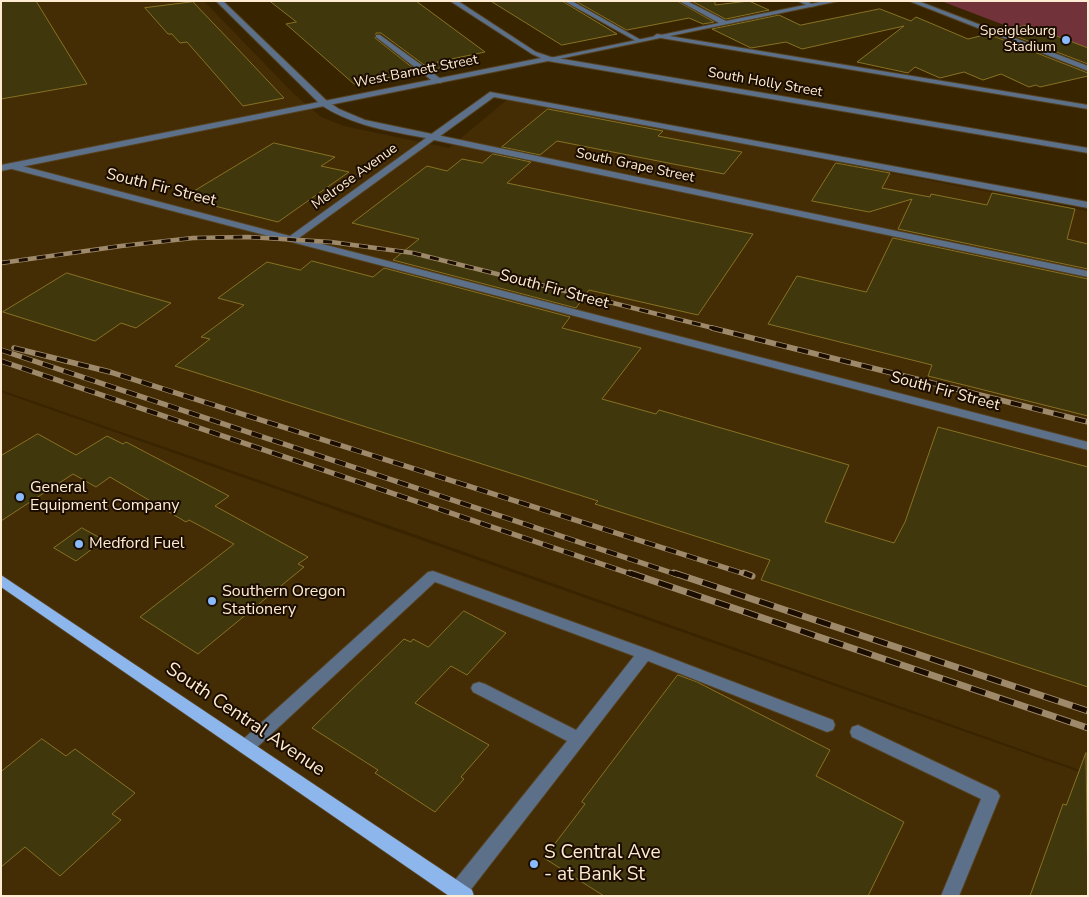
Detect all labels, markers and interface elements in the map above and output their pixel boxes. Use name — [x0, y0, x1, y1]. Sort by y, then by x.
place label: Speigleburg Stadium — [980, 24, 1056, 56]
marker: Speigleburg Stadium — [1060, 34, 1072, 46]
street label: West Barnett Street — [353, 52, 479, 92]
street label: South Holly Street — [706, 65, 824, 101]
street label: Melrose Avenue — [309, 140, 401, 214]
street label: South Grape Street — [574, 145, 696, 187]
street label: South Fir Street — [104, 165, 218, 211]
street label: South Fir Street — [497, 266, 611, 314]
street label: South Fir Street — [888, 368, 1002, 416]
place label: General Equipment Company — [30, 478, 179, 516]
marker: General Equipment Company — [14, 491, 26, 503]
place label: Medford Fuel — [89, 534, 184, 554]
marker: Medford Fuel — [73, 538, 85, 550]
place label: Southern Oregon Stationery — [222, 582, 346, 620]
marker: Southern Oregon Stationery — [206, 595, 218, 607]
street label: South Central Avenue — [161, 658, 329, 782]
place label: S Central Ave - at Bank St — [544, 842, 661, 886]
marker: S Central Ave - at Bank St — [528, 858, 540, 870]

